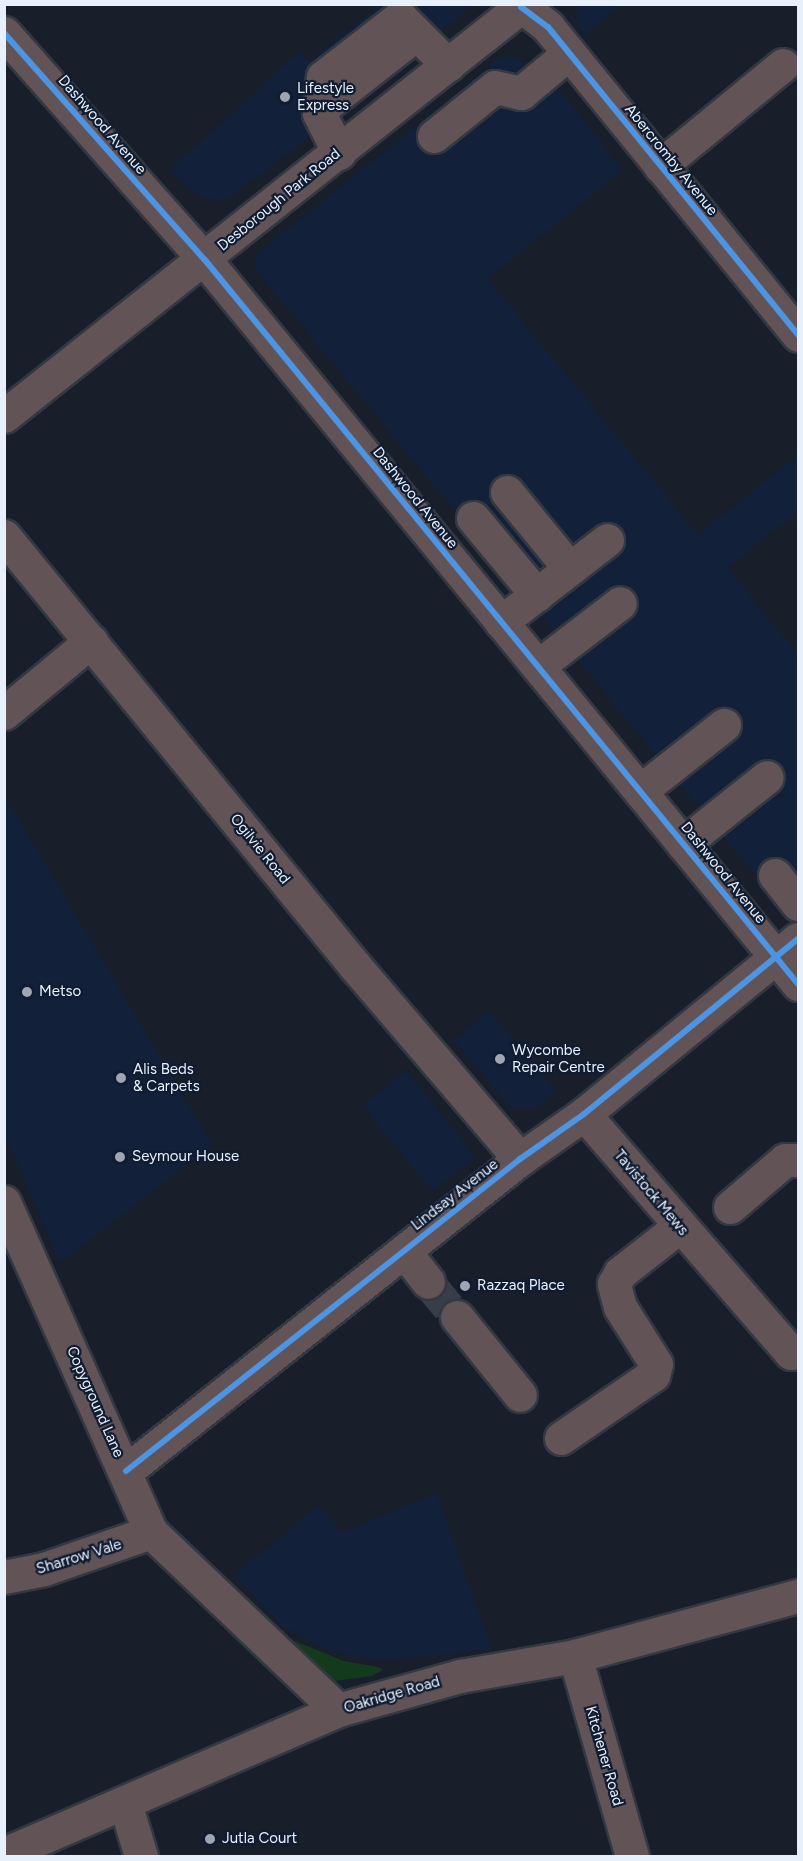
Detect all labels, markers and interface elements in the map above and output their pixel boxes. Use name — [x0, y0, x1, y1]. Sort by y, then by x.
street label: Dashwood Avenue — [54, 72, 150, 178]
place label: Lifestyle Express — [297, 79, 354, 114]
marker: Lifestyle Express — [278, 90, 292, 104]
street label: Abercromby Avenue — [621, 101, 721, 219]
street label: Desborough Park Road — [214, 145, 344, 255]
street label: Dashwood Avenue — [369, 444, 461, 552]
street label: Ogilvie Road — [226, 810, 294, 888]
street label: Dashwood Avenue — [677, 819, 769, 927]
place label: Metso — [39, 983, 81, 1001]
marker: Metso — [20, 985, 34, 999]
place label: Wycombe Repair Centre — [512, 1041, 605, 1076]
marker: Wycombe Repair Centre — [493, 1052, 507, 1066]
place label: Alis Beds & Carpets — [133, 1060, 200, 1095]
marker: Alis Beds & Carpets — [114, 1071, 128, 1085]
street label: Tavistock Mews — [610, 1147, 692, 1239]
place label: Seymour House — [132, 1148, 239, 1166]
marker: Seymour House — [113, 1150, 127, 1164]
street label: Lindsay Avenue — [408, 1155, 502, 1235]
place label: Razzaq Place — [477, 1277, 565, 1295]
marker: Razzaq Place — [458, 1279, 472, 1293]
street label: Copyground Lane — [62, 1344, 128, 1460]
street label: Sharrow Vale — [34, 1535, 124, 1579]
street label: Oakridge Road — [342, 1673, 442, 1717]
street label: Kitchener Road — [581, 1704, 627, 1808]
place label: Jutla Court — [222, 1830, 297, 1848]
marker: Jutla Court — [203, 1832, 217, 1846]

